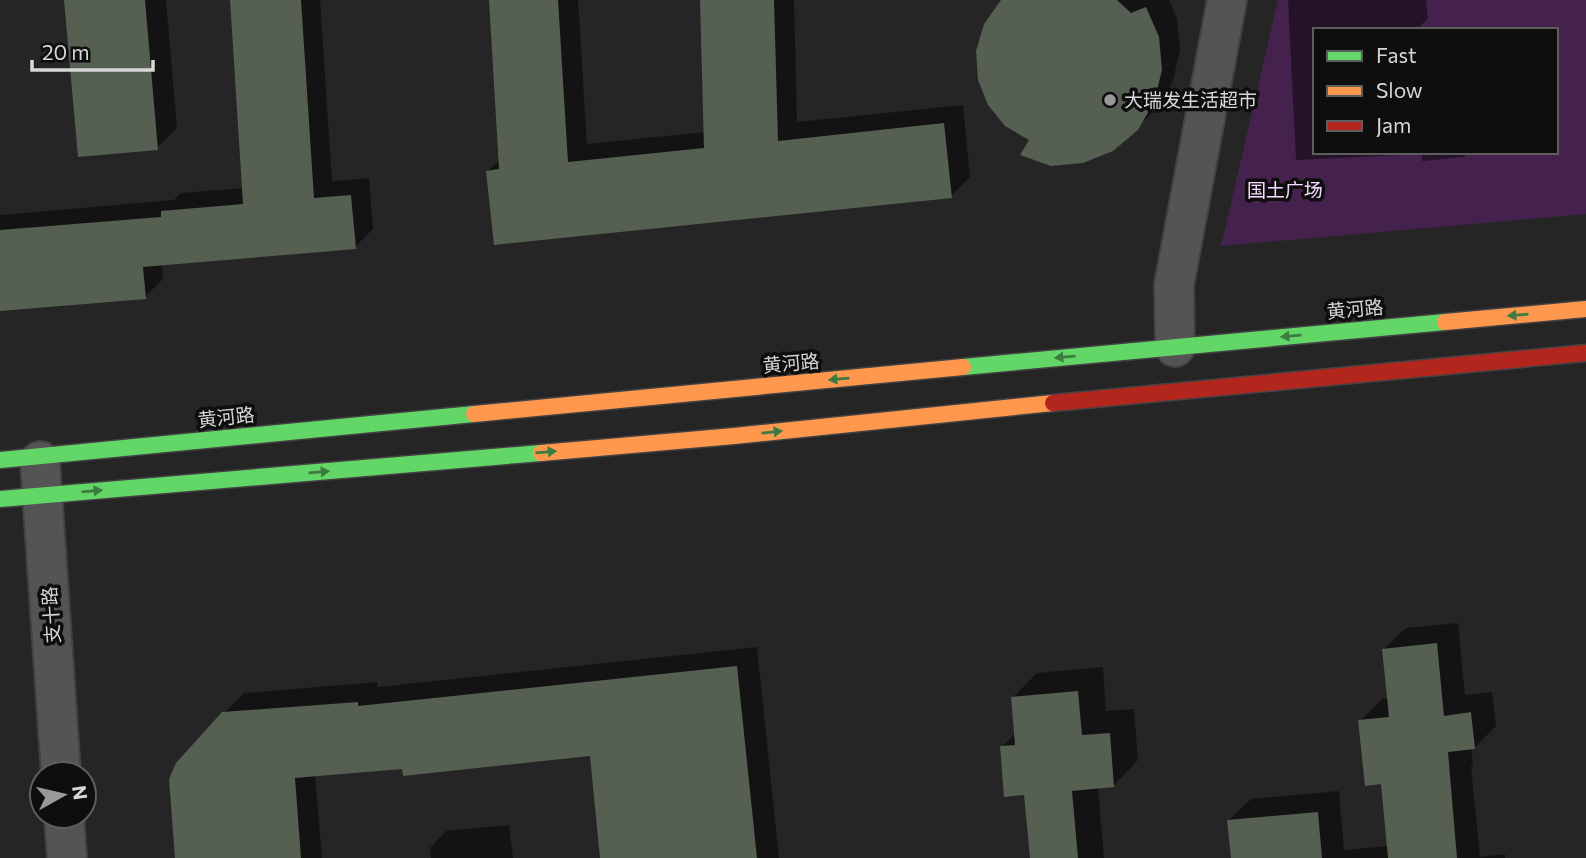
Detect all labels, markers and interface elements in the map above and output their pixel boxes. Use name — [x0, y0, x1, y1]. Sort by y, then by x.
scale bar — [32, 28, 152, 72]
legend — [1313, 28, 1558, 154]
text: 20 m — [42, 39, 90, 64]
text: Fast — [1376, 42, 1417, 67]
text: Slow — [1376, 77, 1423, 102]
place label: 大瑞发生活超市 — [1124, 88, 1257, 111]
marker: 大瑞发生活超市 — [1102, 92, 1118, 108]
text: Jam — [1376, 112, 1411, 137]
park label: 国土广场 — [1247, 178, 1323, 201]
street label: 黄河路 — [1326, 295, 1384, 322]
one-way arrow — [1507, 310, 1529, 321]
one-way arrow — [1280, 331, 1302, 342]
street label: 黄河路 — [762, 349, 820, 376]
one-way arrow — [1054, 352, 1076, 363]
one-way arrow — [827, 374, 849, 385]
street label: 黄河路 — [196, 402, 256, 431]
one-way arrow — [761, 426, 783, 437]
one-way arrow — [535, 446, 557, 457]
one-way arrow — [308, 466, 330, 477]
one-way arrow — [82, 485, 104, 496]
street label: 支十路 — [37, 586, 64, 644]
north arrow — [28, 760, 98, 830]
text: N — [68, 784, 93, 801]

